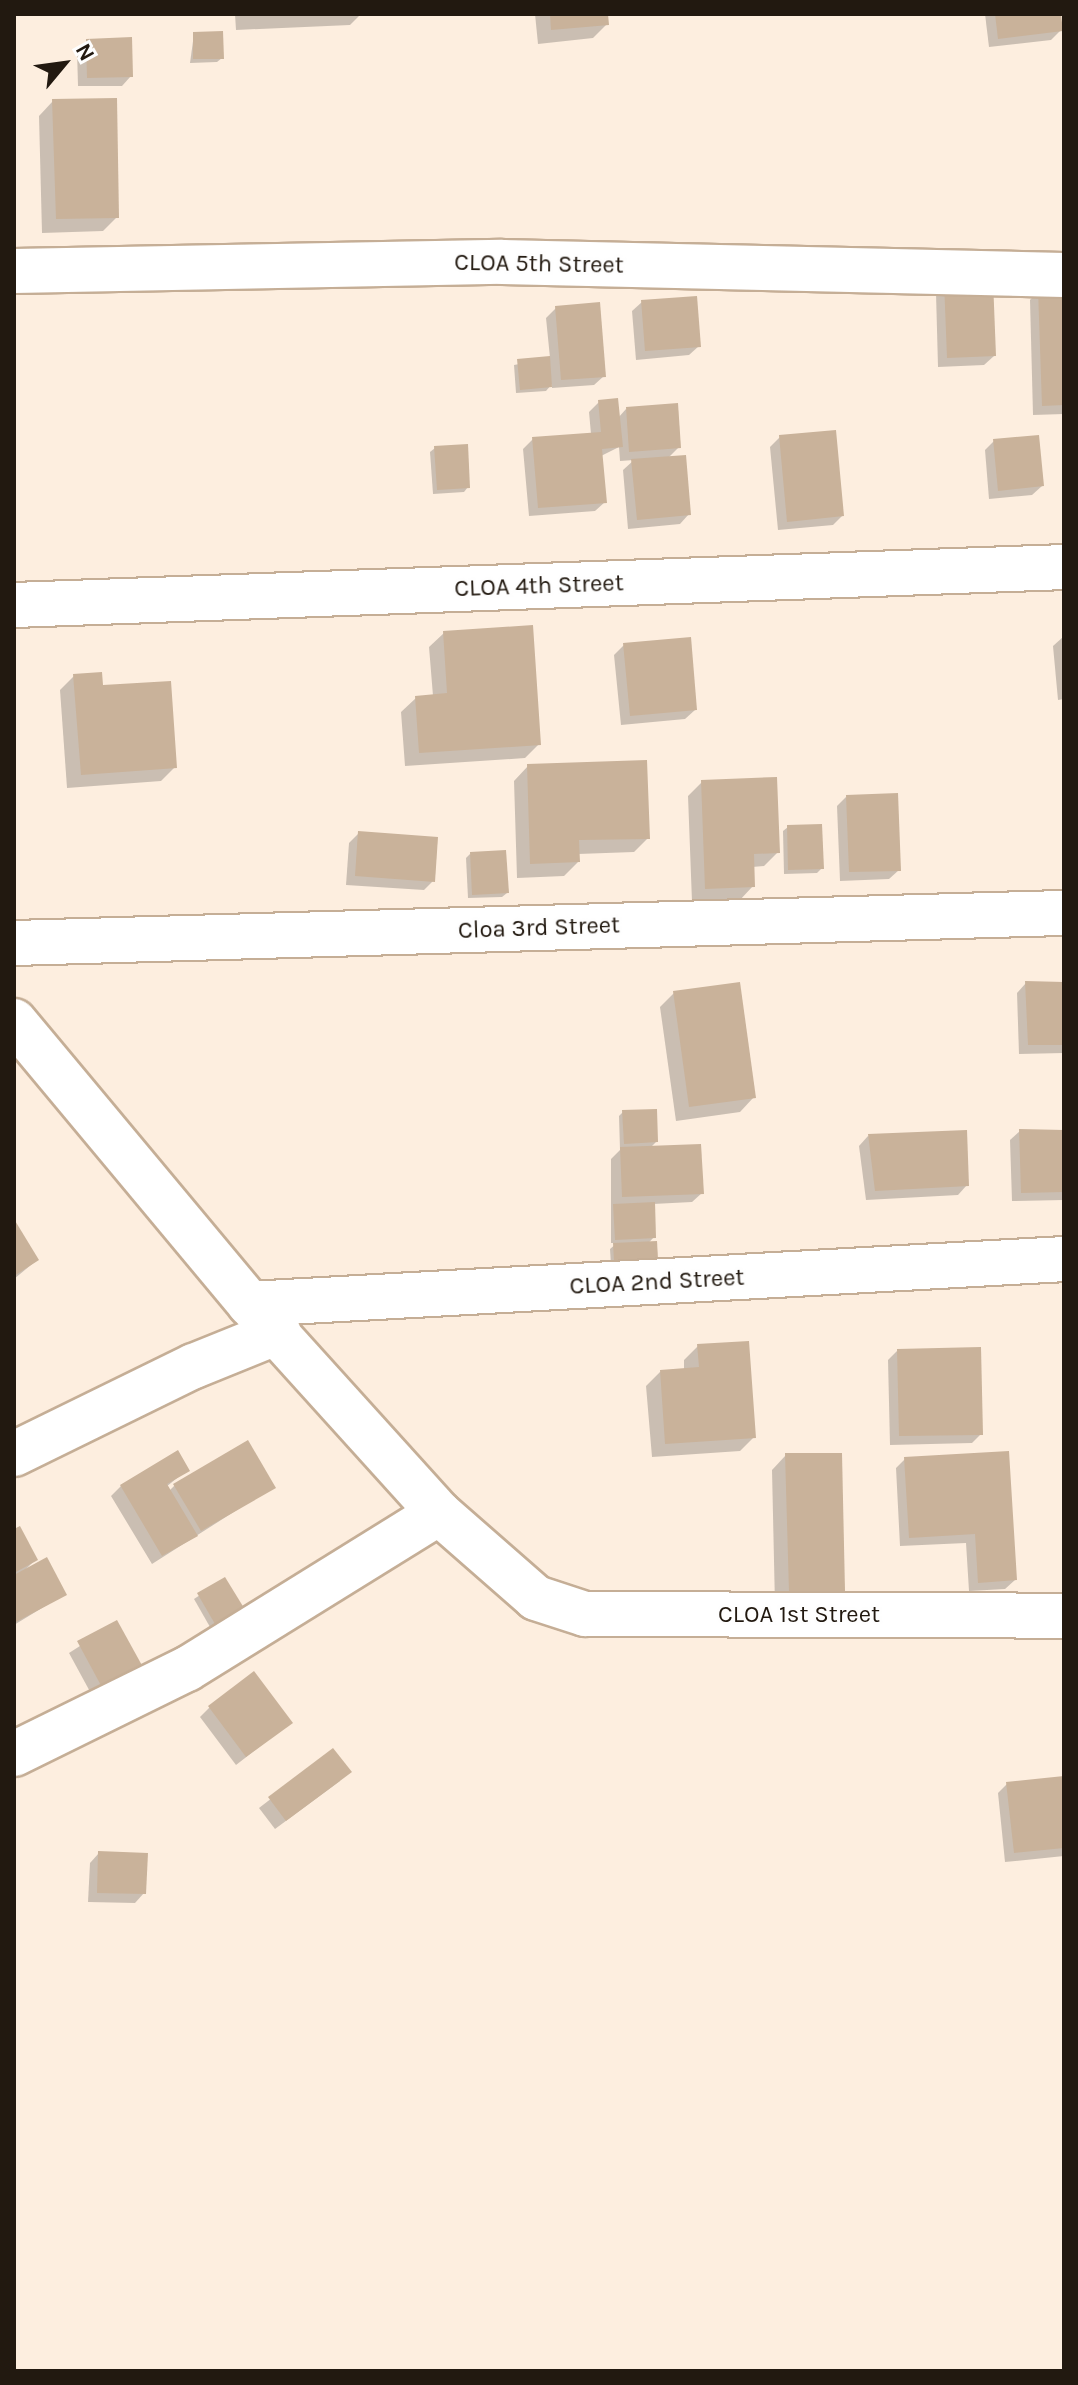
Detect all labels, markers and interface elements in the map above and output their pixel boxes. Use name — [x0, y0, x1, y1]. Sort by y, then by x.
north arrow — [24, 24, 104, 104]
text: N — [70, 39, 100, 66]
street label: CLOA 5th Street — [454, 248, 624, 280]
street label: CLOA 4th Street — [454, 569, 624, 603]
street label: Cloa 3rd Street — [457, 911, 621, 945]
street label: CLOA 2nd Street — [569, 1263, 745, 1301]
street label: CLOA 1st Street — [718, 1601, 880, 1629]

